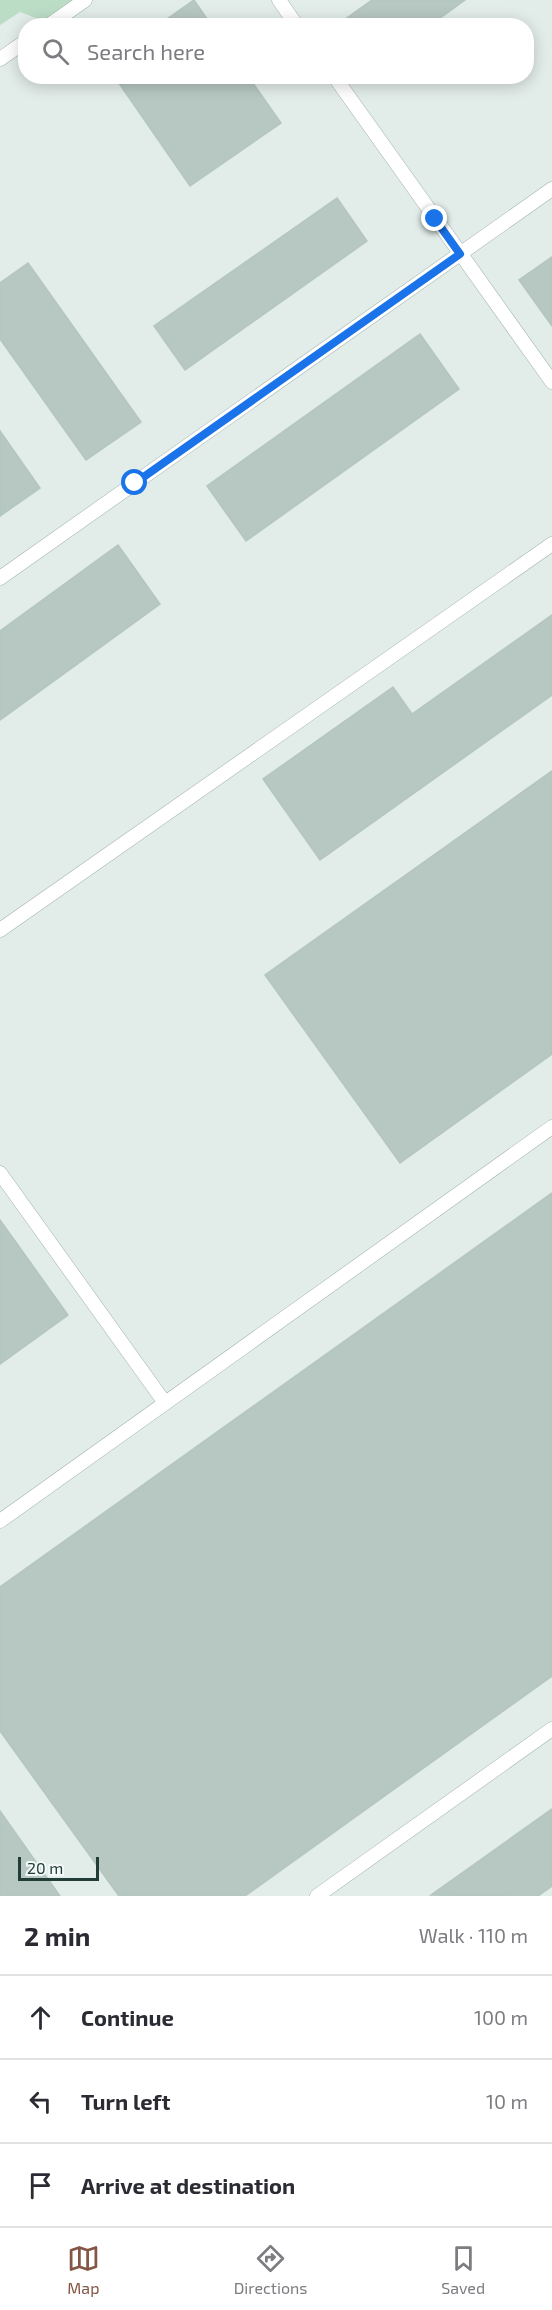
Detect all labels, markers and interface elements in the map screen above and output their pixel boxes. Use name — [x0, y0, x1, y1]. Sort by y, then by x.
search box — [18, 18, 534, 84]
icon: search — [39, 35, 72, 68]
text: Search here — [87, 38, 205, 64]
route end — [421, 205, 447, 231]
route start — [121, 469, 147, 495]
scale bar — [18, 1854, 99, 1882]
text: 20 m — [27, 1858, 63, 1877]
text: 2 min — [24, 1920, 90, 1951]
text: Walk · 110 m — [419, 1923, 528, 1947]
icon: ahead — [24, 2001, 57, 2034]
text: Continue — [81, 2004, 174, 2030]
text: 100 m — [474, 2005, 528, 2029]
icon: left — [24, 2085, 57, 2118]
text: Turn left — [81, 2088, 170, 2114]
text: 10 m — [486, 2089, 528, 2113]
icon: arrive — [24, 2169, 57, 2202]
text: Arrive at destination — [81, 2172, 295, 2198]
tab: Map — [67, 2242, 100, 2297]
tab: Directions — [234, 2242, 307, 2297]
tab: Saved — [441, 2242, 485, 2297]

